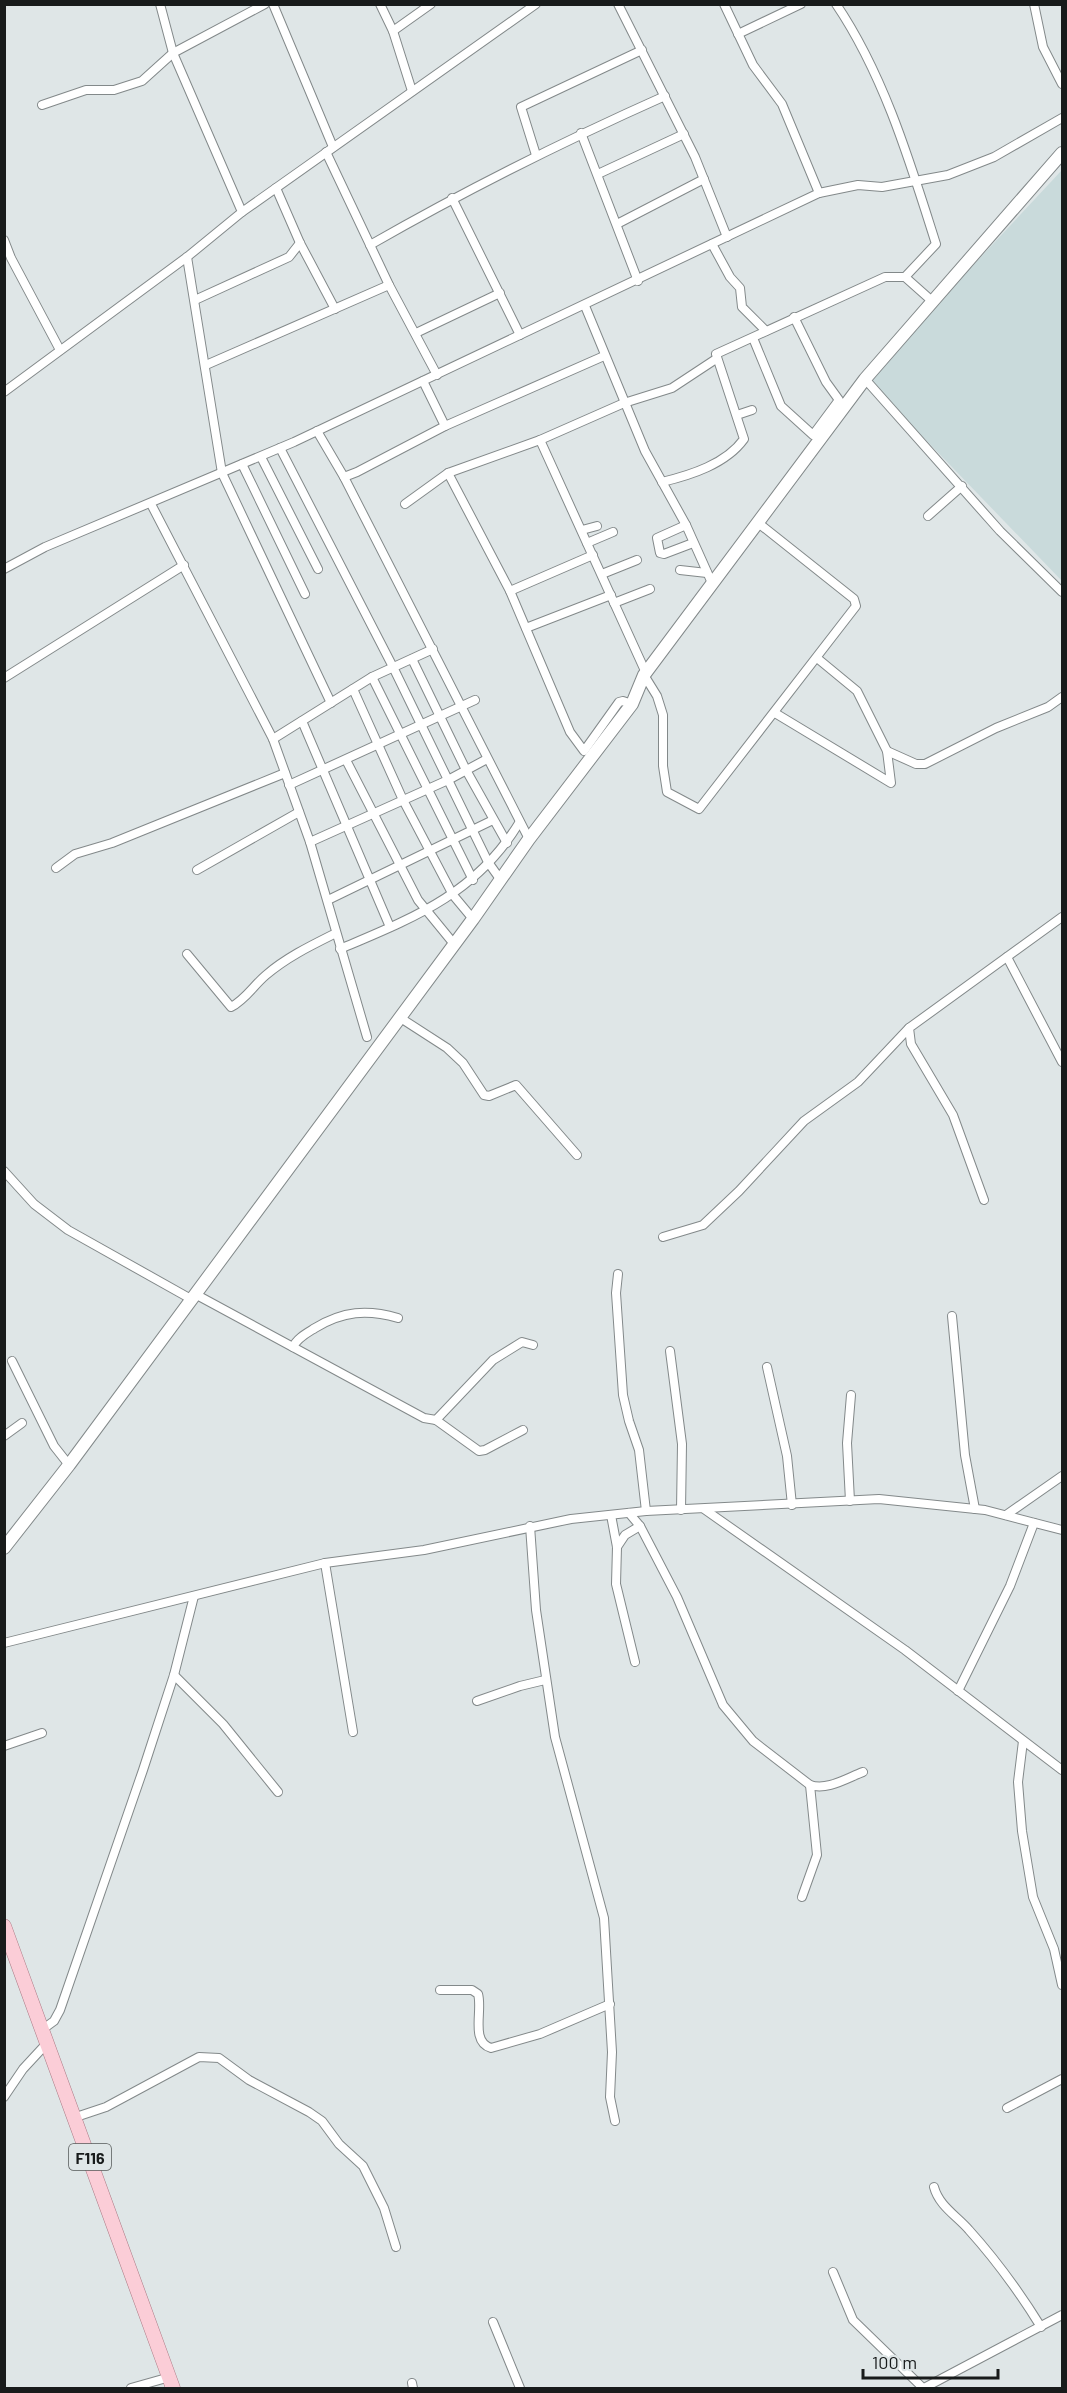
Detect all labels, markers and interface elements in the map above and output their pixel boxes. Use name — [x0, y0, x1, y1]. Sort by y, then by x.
road number: F116 — [69, 2144, 111, 2170]
scale bar — [863, 2342, 998, 2380]
text: 100 m — [872, 2351, 917, 2373]

